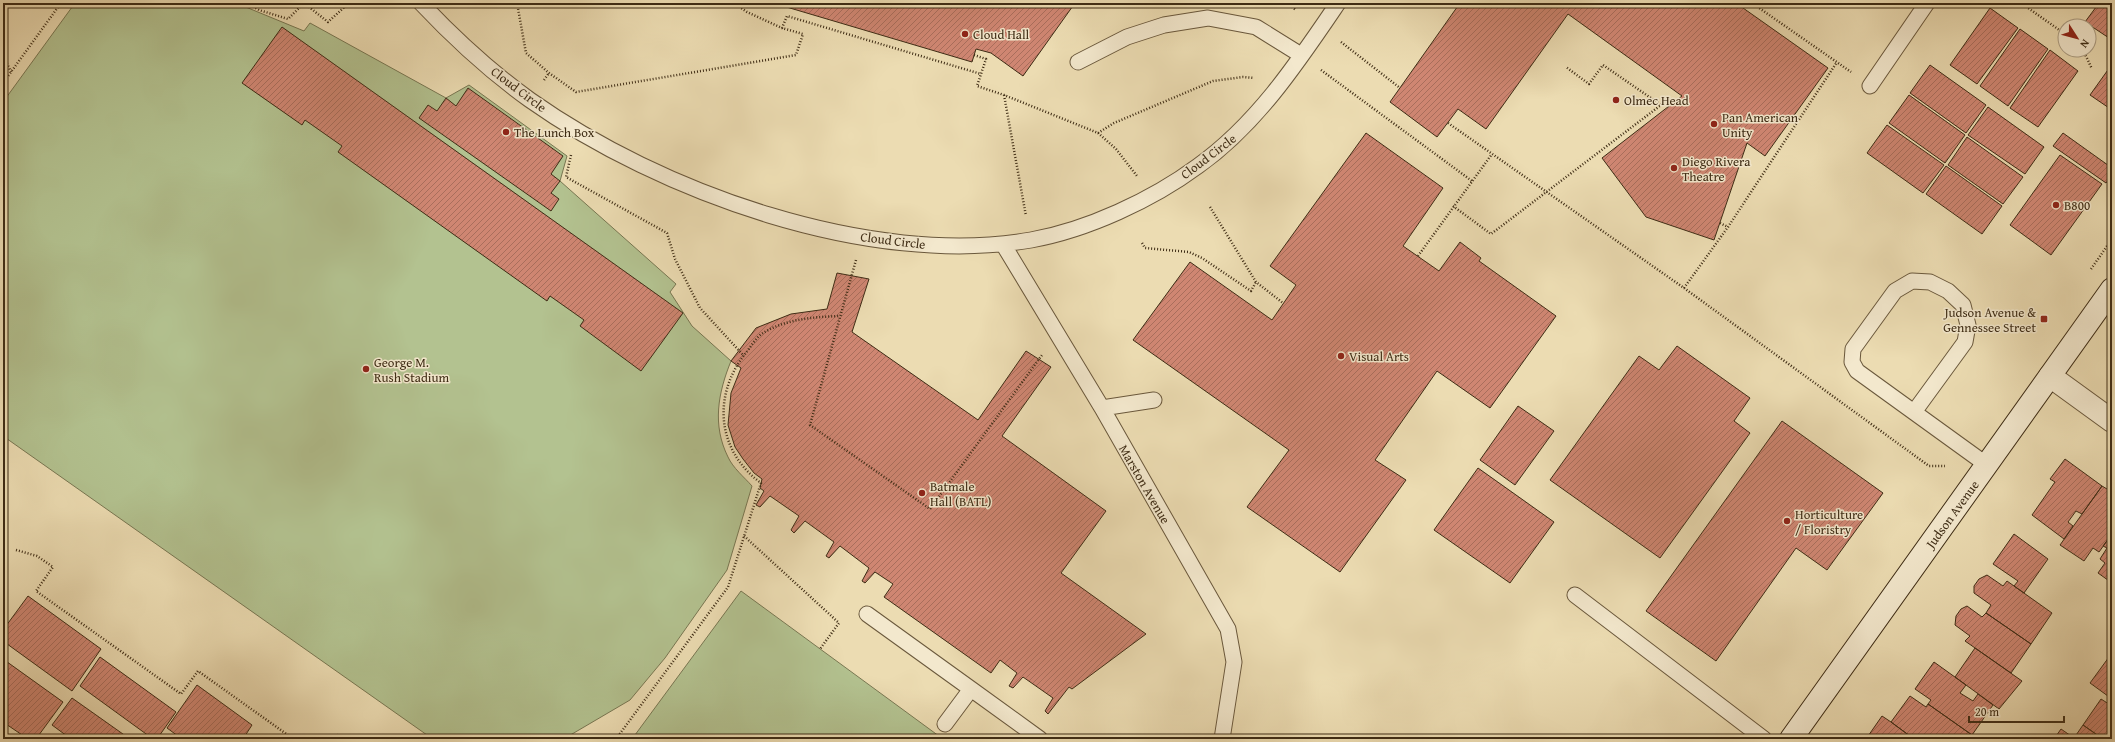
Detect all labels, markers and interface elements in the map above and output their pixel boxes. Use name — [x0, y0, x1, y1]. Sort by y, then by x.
north arrow — [2057, 18, 2097, 58]
place label: Cloud Hall — [973, 25, 1030, 44]
marker: Cloud Hall — [960, 29, 970, 39]
text: N — [2076, 36, 2094, 52]
street label: Cloud Circle — [487, 62, 551, 117]
place label: Olmec Head — [1624, 91, 1689, 110]
marker: Olmec Head — [1611, 95, 1621, 105]
place label: Pan American Unity — [1722, 108, 1799, 142]
marker: Pan American Unity — [1709, 119, 1719, 129]
place label: The Lunch Box — [514, 123, 595, 142]
marker: The Lunch Box — [501, 127, 511, 137]
street label: Cloud Circle — [1176, 129, 1240, 184]
place label: Diego Rivera Theatre — [1682, 152, 1751, 186]
marker: Diego Rivera Theatre — [1669, 163, 1679, 173]
place label: B800 — [2064, 196, 2090, 215]
marker: B800 — [2051, 200, 2061, 210]
street label: Cloud Circle — [859, 227, 927, 254]
place label: Judson Avenue & Gennessee Street — [1942, 303, 2036, 337]
marker: Judson Avenue & Gennessee Street — [2039, 314, 2049, 324]
place label: Visual Arts — [1349, 347, 1409, 366]
marker: Visual Arts — [1336, 351, 1346, 361]
place label: George M. Rush Stadium — [374, 353, 450, 387]
marker: George M. Rush Stadium — [361, 364, 371, 374]
street label: Marston Avenue — [1114, 441, 1175, 527]
street label: Judson Avenue — [1920, 476, 1984, 554]
place label: Batmale Hall (BATL) — [930, 477, 992, 511]
marker: Batmale Hall (BATL) — [917, 488, 927, 498]
place label: Horticulture / Floristry — [1795, 505, 1863, 539]
marker: Horticulture / Floristry — [1782, 516, 1792, 526]
scale bar — [1969, 698, 2064, 724]
text: 20 m — [1975, 703, 1999, 720]

